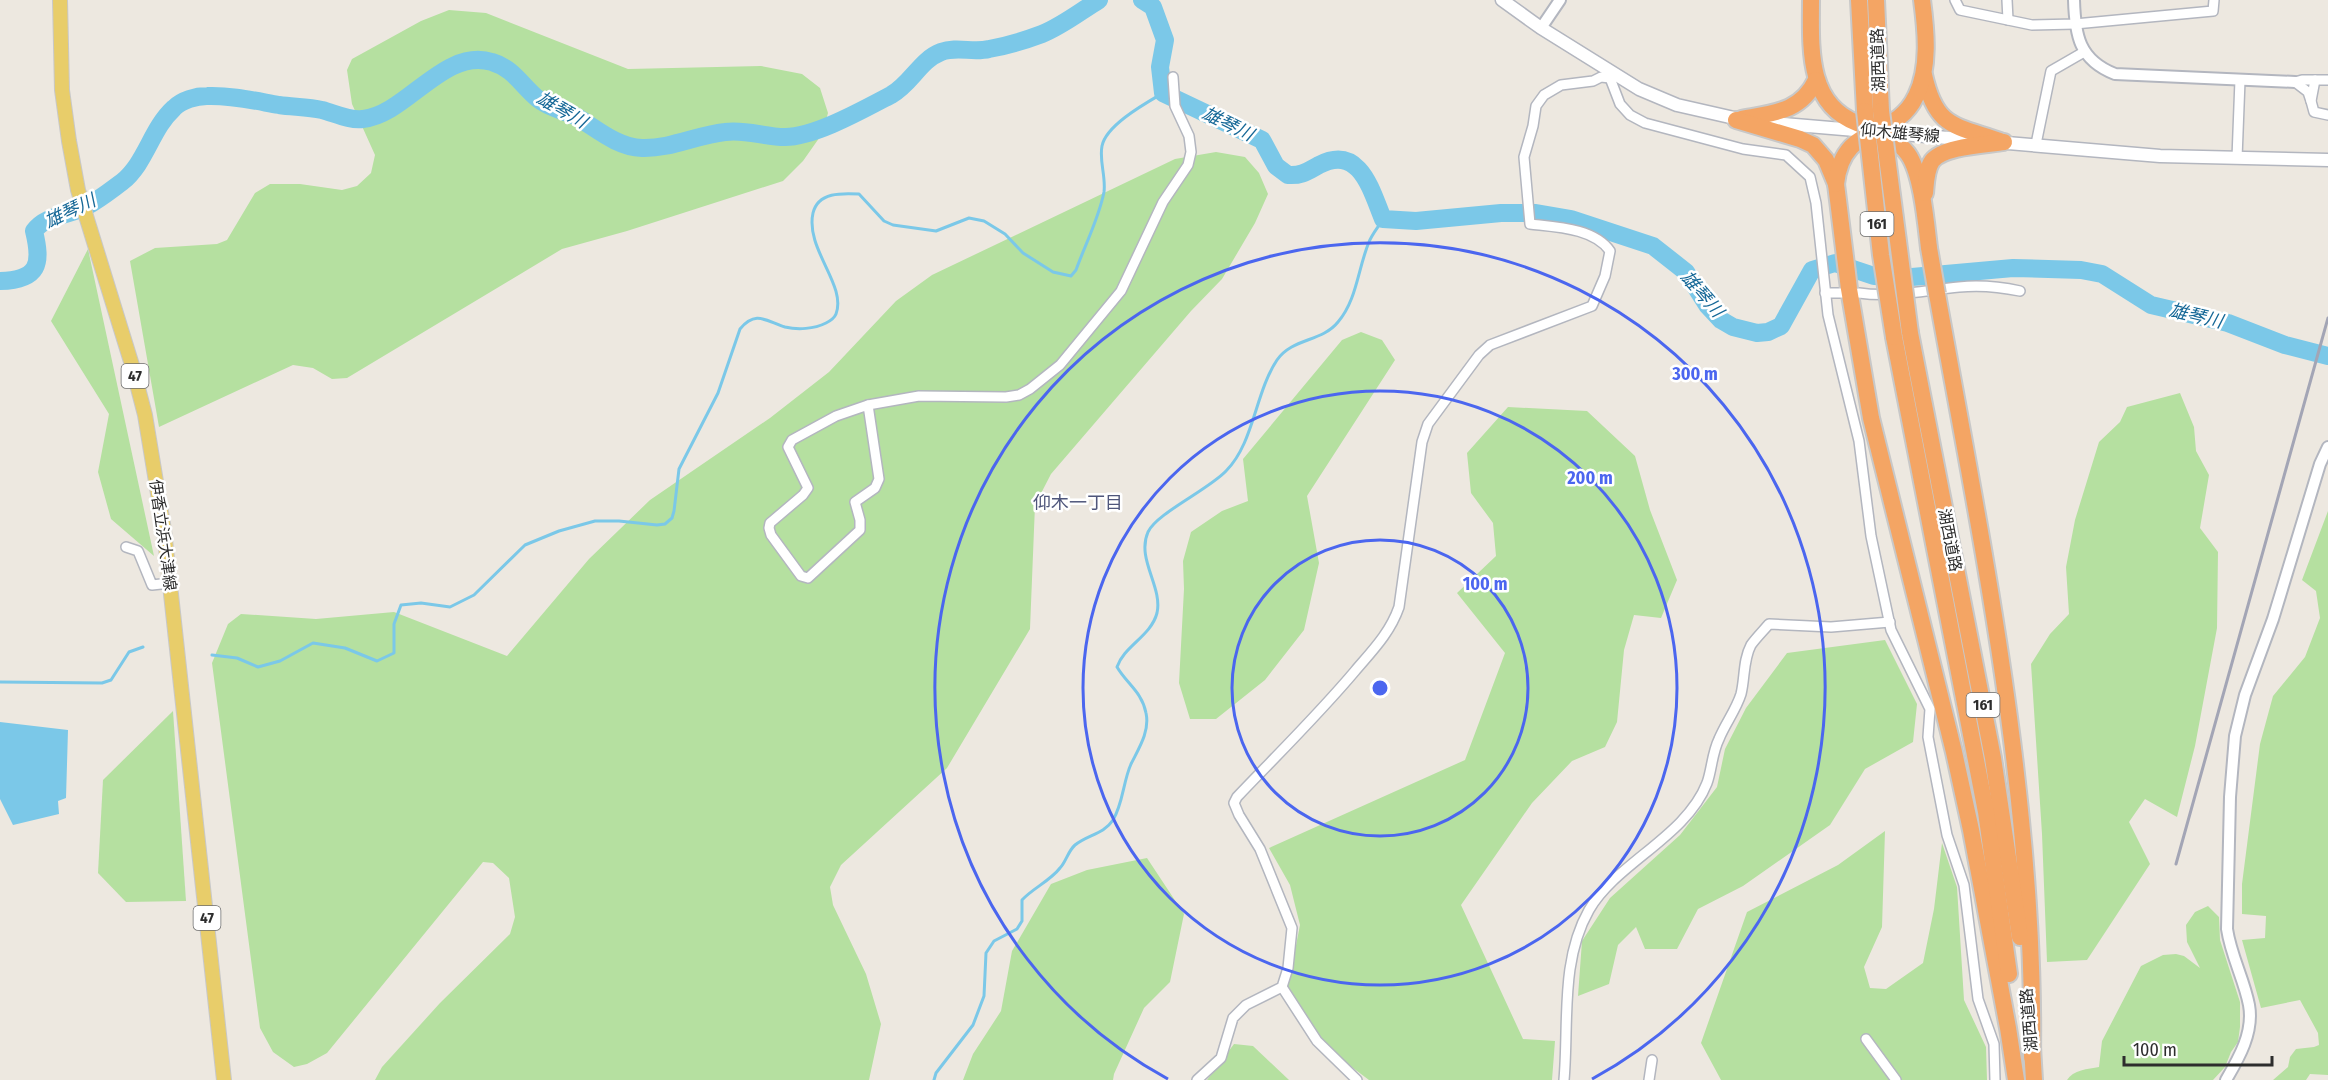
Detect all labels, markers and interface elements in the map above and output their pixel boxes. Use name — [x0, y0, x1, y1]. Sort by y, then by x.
street label: 湖西道路 — [1867, 28, 1889, 92]
water label: 雄琴川 — [533, 87, 593, 134]
water label: 雄琴川 — [1199, 102, 1259, 147]
street label: 仰木雄琴線 — [1859, 120, 1941, 146]
water label: 雄琴川 — [41, 188, 101, 233]
road number: 161 — [1860, 212, 1894, 236]
water label: 雄琴川 — [1676, 266, 1729, 323]
water label: 雄琴川 — [2167, 299, 2227, 333]
text: 300 m — [1671, 363, 1718, 385]
road number: 47 — [122, 364, 148, 388]
text: 200 m — [1566, 467, 1613, 489]
street label: 伊香立浜大津線 — [146, 478, 180, 592]
district label: 仰木一丁目 — [1033, 492, 1123, 514]
street label: 湖西道路 — [1935, 507, 1965, 573]
text: 100 m — [1463, 573, 1507, 595]
centre of rings — [1370, 678, 1390, 698]
road number: 161 — [1966, 693, 2000, 717]
road number: 47 — [194, 906, 220, 930]
street label: 湖西道路 — [2017, 987, 2041, 1053]
scale bar — [2124, 1029, 2272, 1067]
text: 100 m — [2133, 1039, 2177, 1061]

